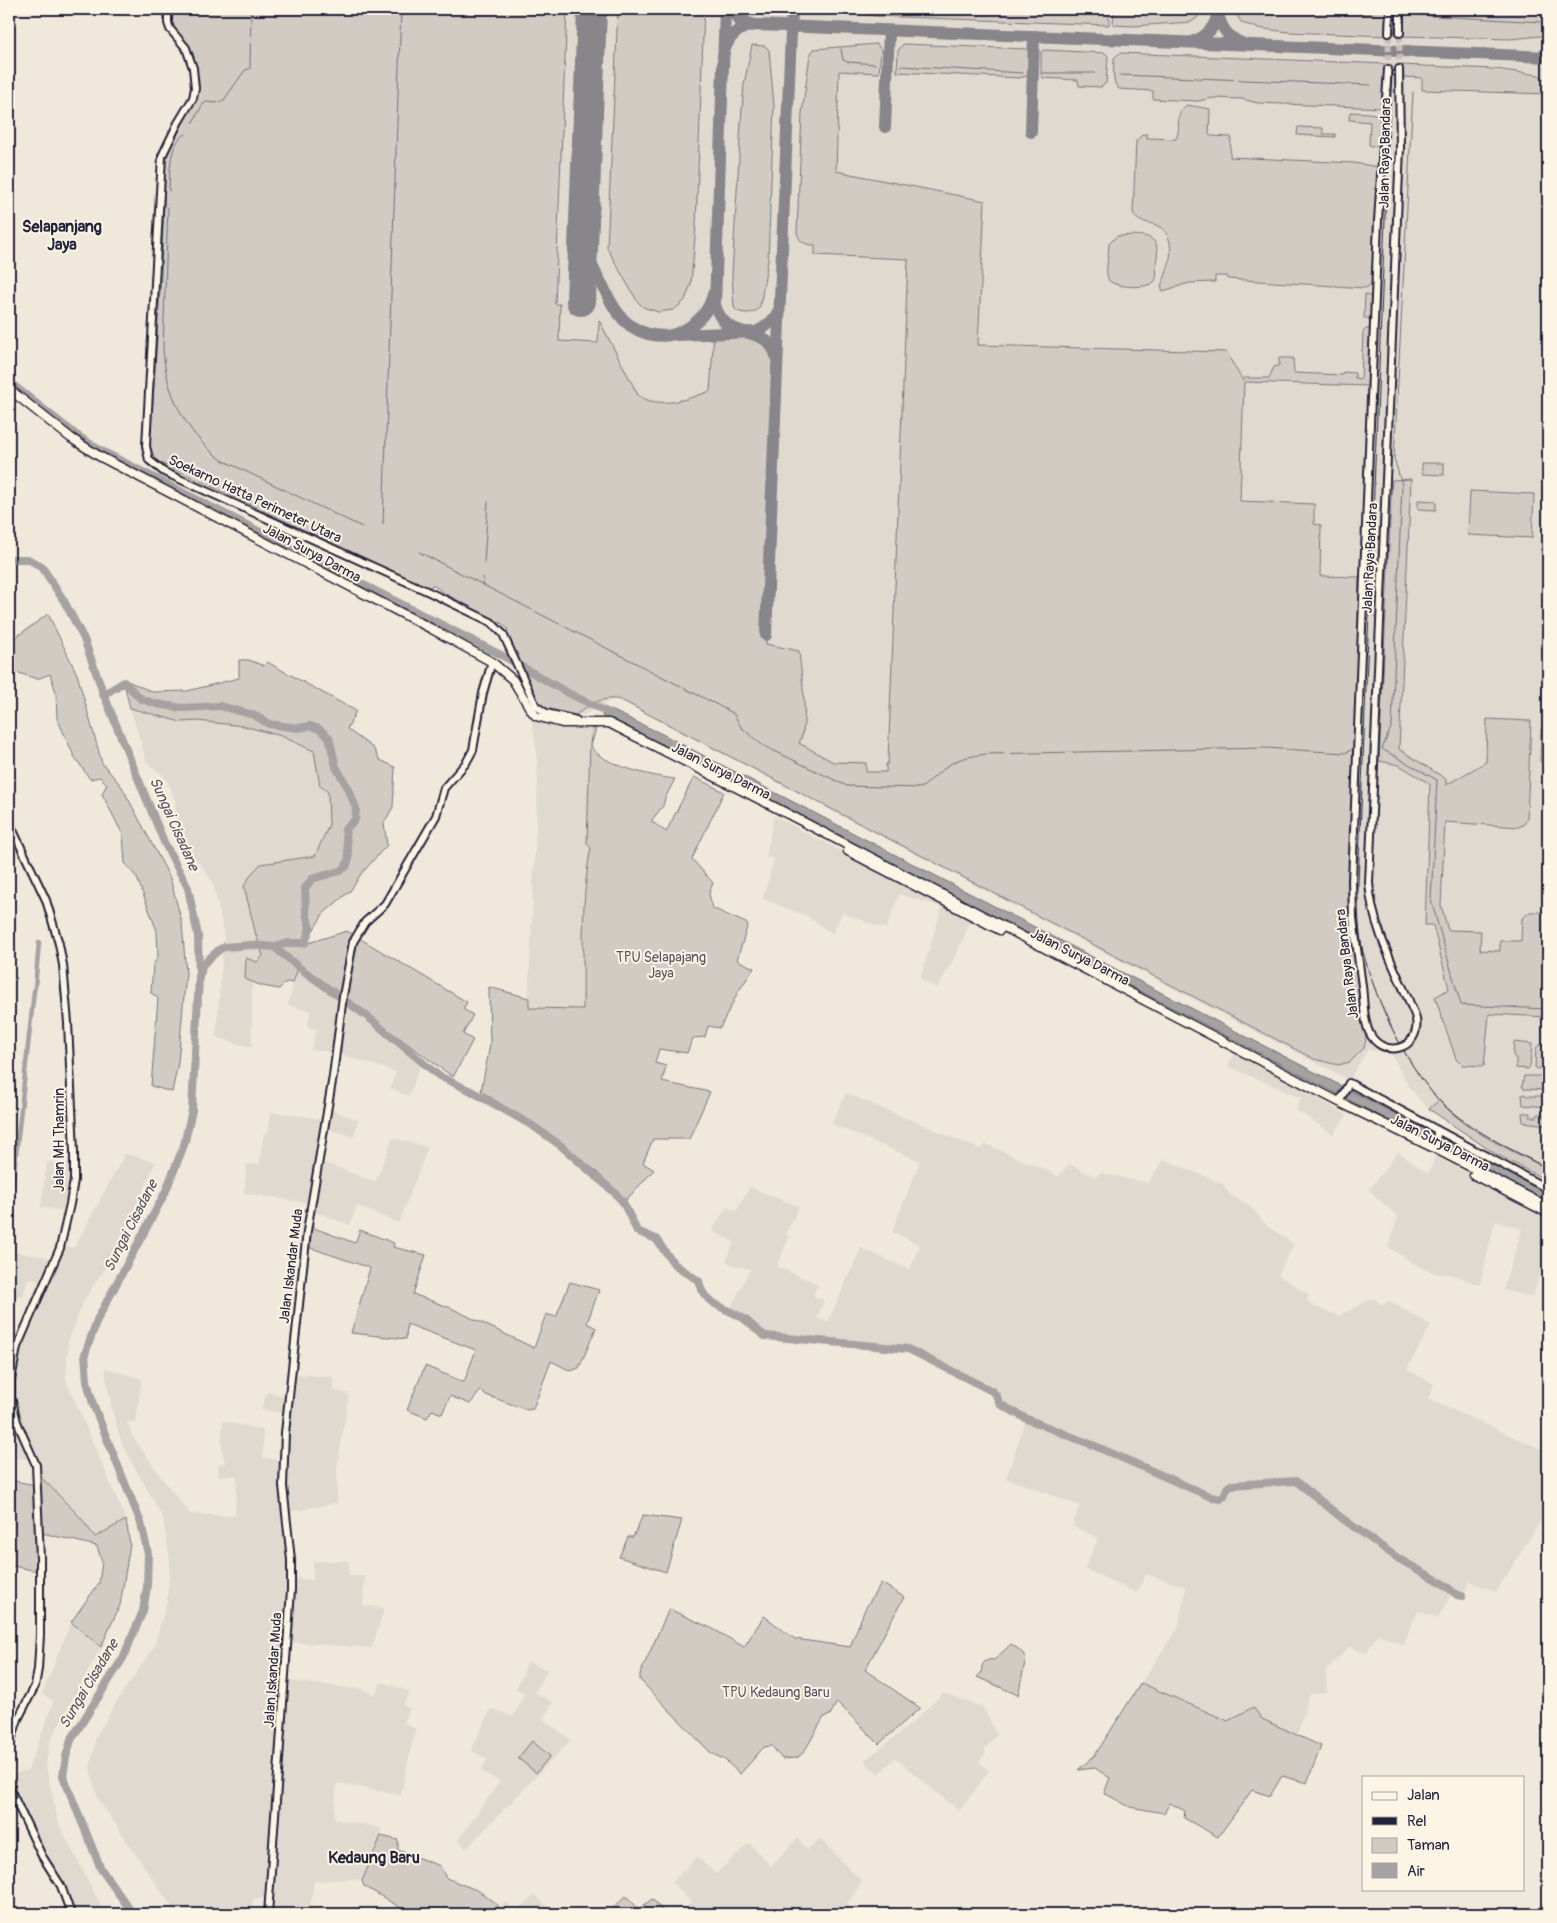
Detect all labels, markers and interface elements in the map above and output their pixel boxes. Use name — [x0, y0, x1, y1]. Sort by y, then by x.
street label: Jalan Raya Bandara — [1376, 98, 1394, 208]
district label: Selapanjang Jaya — [22, 217, 102, 255]
street label: Soekarno Hatta Perimeter Utara — [166, 451, 344, 547]
street label: Jalan Raya Bandara — [1359, 502, 1381, 614]
street label: Jalan Surya Darma — [260, 520, 364, 586]
street label: Jalan Surya Darma — [669, 739, 773, 803]
water label: Sungai Cisadane — [145, 774, 204, 875]
street label: Jalan Raya Bandara — [1332, 908, 1362, 1020]
street label: Jalan Surya Darma — [1028, 925, 1132, 989]
park label: TPU Selapajang Jaya — [616, 949, 706, 982]
street label: Jalan MH Thamrin — [51, 1088, 68, 1192]
street label: Jalan Surya Darma — [1388, 1111, 1492, 1175]
water label: Sungai Cisadane — [100, 1175, 163, 1275]
street label: Jalan Iskandar Muda — [276, 1208, 306, 1324]
street label: Jalan Iskandar Muda — [260, 1612, 286, 1728]
water label: Sungai Cisadane — [55, 1635, 124, 1732]
park label: TPU Kedaung Baru — [722, 1684, 830, 1701]
legend — [1362, 1776, 1524, 1890]
text: Jalan — [1407, 1786, 1440, 1805]
text: Rel — [1407, 1812, 1427, 1831]
text: Taman — [1407, 1836, 1450, 1855]
district label: Kedaung Baru — [328, 1848, 420, 1868]
text: Air — [1407, 1862, 1425, 1881]

